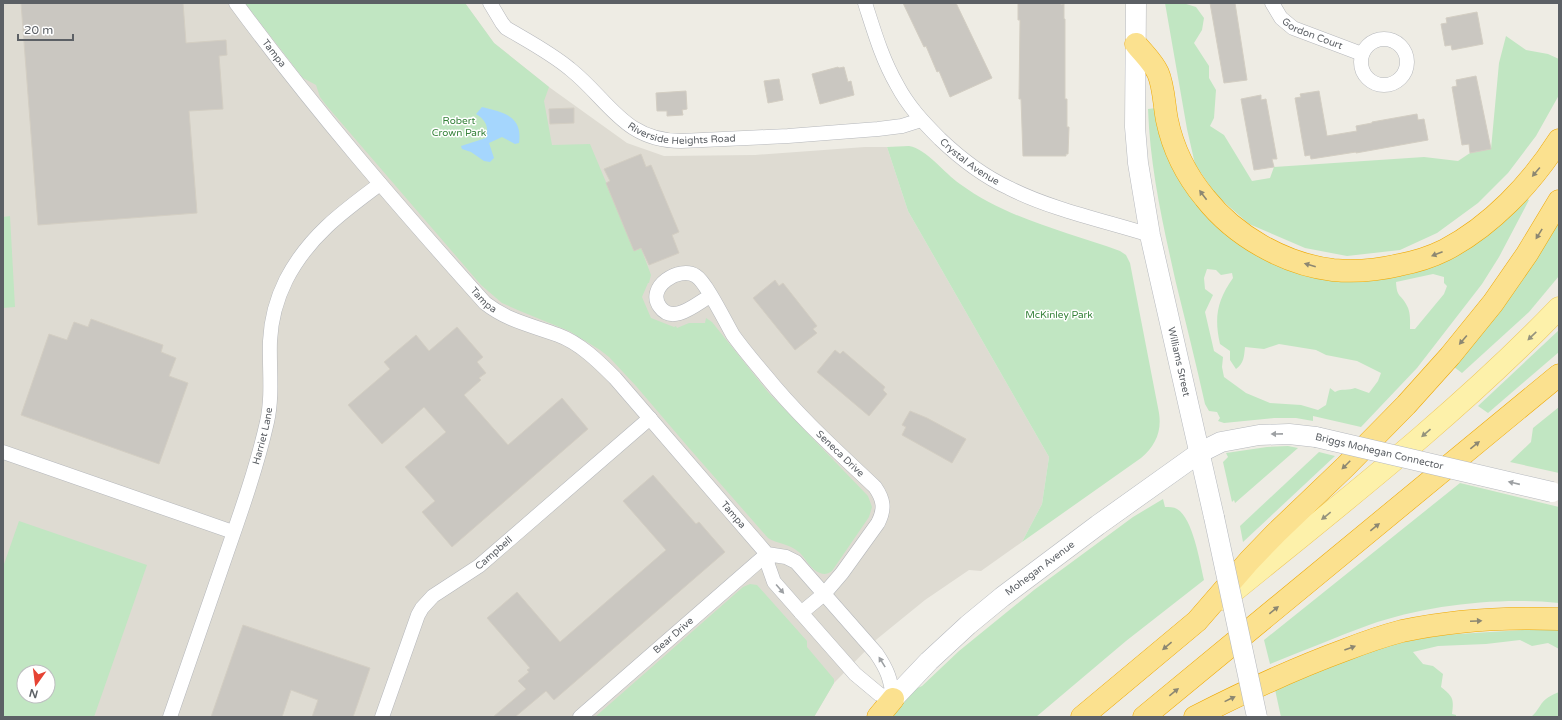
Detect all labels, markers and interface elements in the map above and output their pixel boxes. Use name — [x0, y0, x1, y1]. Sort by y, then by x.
street label: Gordon Court — [1279, 15, 1344, 52]
scale bar — [18, 16, 73, 42]
text: 20 m — [24, 23, 53, 37]
street label: Tampa — [259, 37, 288, 70]
park label: Robert Crown Park — [432, 115, 487, 139]
street label: Riverside Heights Road — [625, 120, 736, 147]
street label: Crystal Avenue — [937, 136, 1002, 188]
one-way arrow — [1531, 166, 1540, 177]
one-way arrow — [1199, 190, 1207, 200]
one-way arrow — [1536, 228, 1543, 240]
one-way arrow — [1430, 251, 1442, 257]
one-way arrow — [1303, 261, 1316, 267]
street label: Tampa — [468, 285, 499, 315]
park label: McKinley Park — [1025, 309, 1093, 321]
street label: Williams Street — [1165, 326, 1192, 398]
one-way arrow — [1527, 331, 1537, 341]
one-way arrow — [1459, 334, 1468, 345]
street label: Harriet Lane — [250, 406, 275, 466]
street label: Seneca Drive — [813, 428, 867, 480]
one-way arrow — [1421, 428, 1430, 437]
one-way arrow — [1270, 431, 1283, 437]
street label: Briggs Mohegan Connector — [1314, 431, 1445, 473]
one-way arrow — [1470, 440, 1481, 449]
one-way arrow — [1341, 461, 1351, 470]
one-way arrow — [1508, 480, 1520, 486]
street label: Tampa — [718, 499, 748, 531]
one-way arrow — [1320, 512, 1331, 521]
one-way arrow — [1369, 523, 1380, 532]
street label: Campbell — [473, 534, 515, 572]
street label: Mohegan Avenue — [1003, 538, 1077, 598]
one-way arrow — [776, 584, 785, 595]
one-way arrow — [1269, 605, 1280, 614]
street label: Bear Drive — [651, 615, 696, 656]
one-way arrow — [1470, 617, 1482, 624]
one-way arrow — [1161, 642, 1172, 651]
one-way arrow — [1344, 645, 1356, 651]
one-way arrow — [879, 656, 886, 668]
north arrow — [16, 664, 56, 704]
text: N — [28, 686, 40, 701]
one-way arrow — [1169, 688, 1179, 697]
one-way arrow — [1224, 696, 1236, 702]

